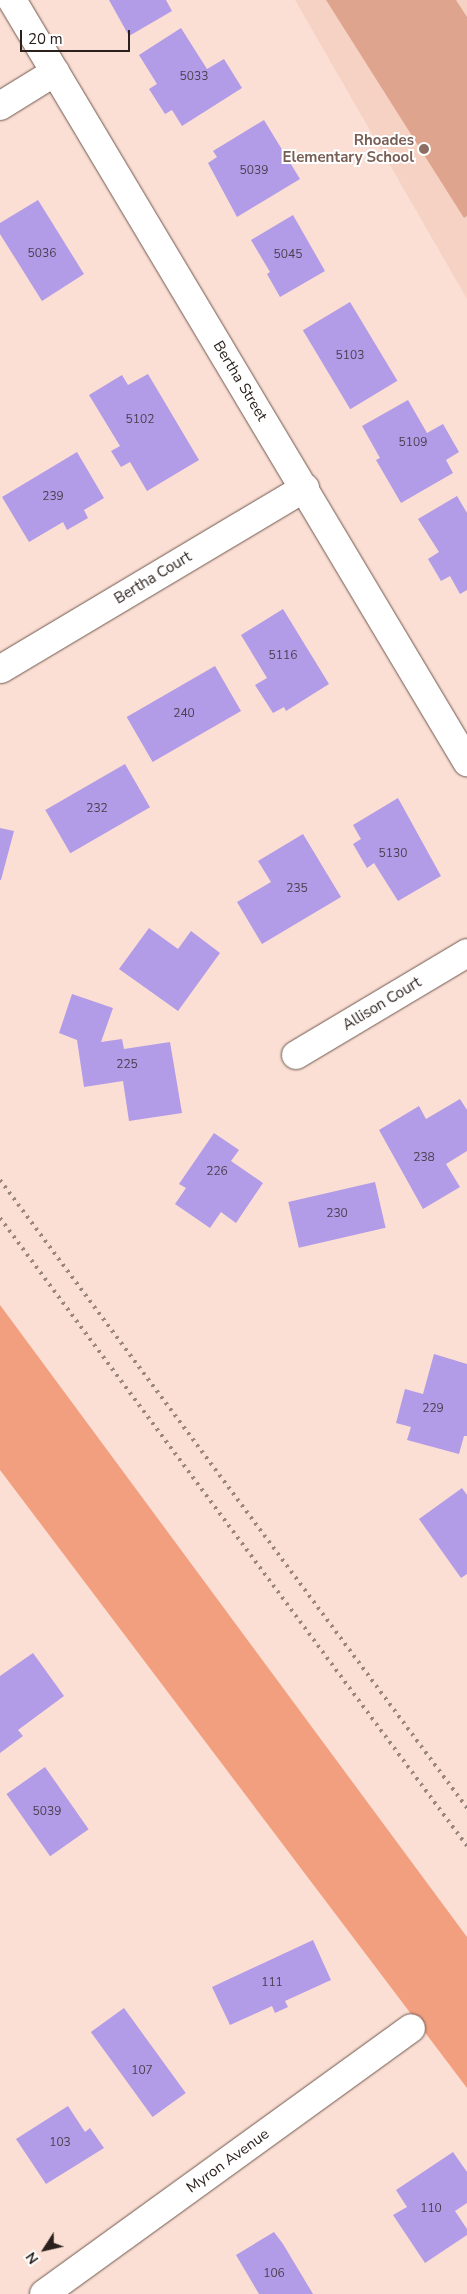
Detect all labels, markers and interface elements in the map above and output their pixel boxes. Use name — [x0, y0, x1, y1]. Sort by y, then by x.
scale bar — [22, 20, 132, 52]
text: 20 m — [28, 29, 63, 49]
house number: 5033 — [180, 70, 208, 84]
place label: Rhoades Elementary School — [283, 131, 414, 166]
marker: Rhoades Elementary School — [418, 143, 430, 155]
house number: 5039 — [240, 164, 268, 178]
house number: 5036 — [28, 247, 56, 261]
house number: 5045 — [274, 248, 302, 262]
street label: Bertha Street — [209, 338, 271, 424]
house number: 5103 — [336, 349, 364, 363]
house number: 5102 — [126, 413, 154, 427]
house number: 5109 — [399, 436, 427, 450]
house number: 239 — [42, 490, 64, 504]
street label: Bertha Court — [111, 548, 195, 608]
house number: 5116 — [269, 649, 297, 663]
house number: 240 — [173, 707, 195, 721]
house number: 232 — [86, 802, 108, 816]
house number: 5130 — [379, 847, 407, 861]
house number: 235 — [286, 882, 308, 896]
street label: Allison Court — [339, 973, 425, 1035]
house number: 225 — [116, 1058, 138, 1072]
house number: 238 — [413, 1151, 435, 1165]
house number: 226 — [206, 1165, 228, 1179]
house number: 230 — [326, 1207, 348, 1221]
house number: 229 — [422, 1402, 444, 1416]
house number: 5039 — [33, 1805, 61, 1819]
house number: 111 — [261, 1976, 283, 1990]
house number: 107 — [131, 2064, 153, 2078]
street label: Myron Avenue — [183, 2125, 273, 2197]
house number: 103 — [49, 2136, 71, 2150]
house number: 110 — [420, 2202, 442, 2216]
north arrow — [20, 2224, 70, 2274]
text: N — [22, 2248, 43, 2268]
house number: 106 — [263, 2267, 285, 2281]

